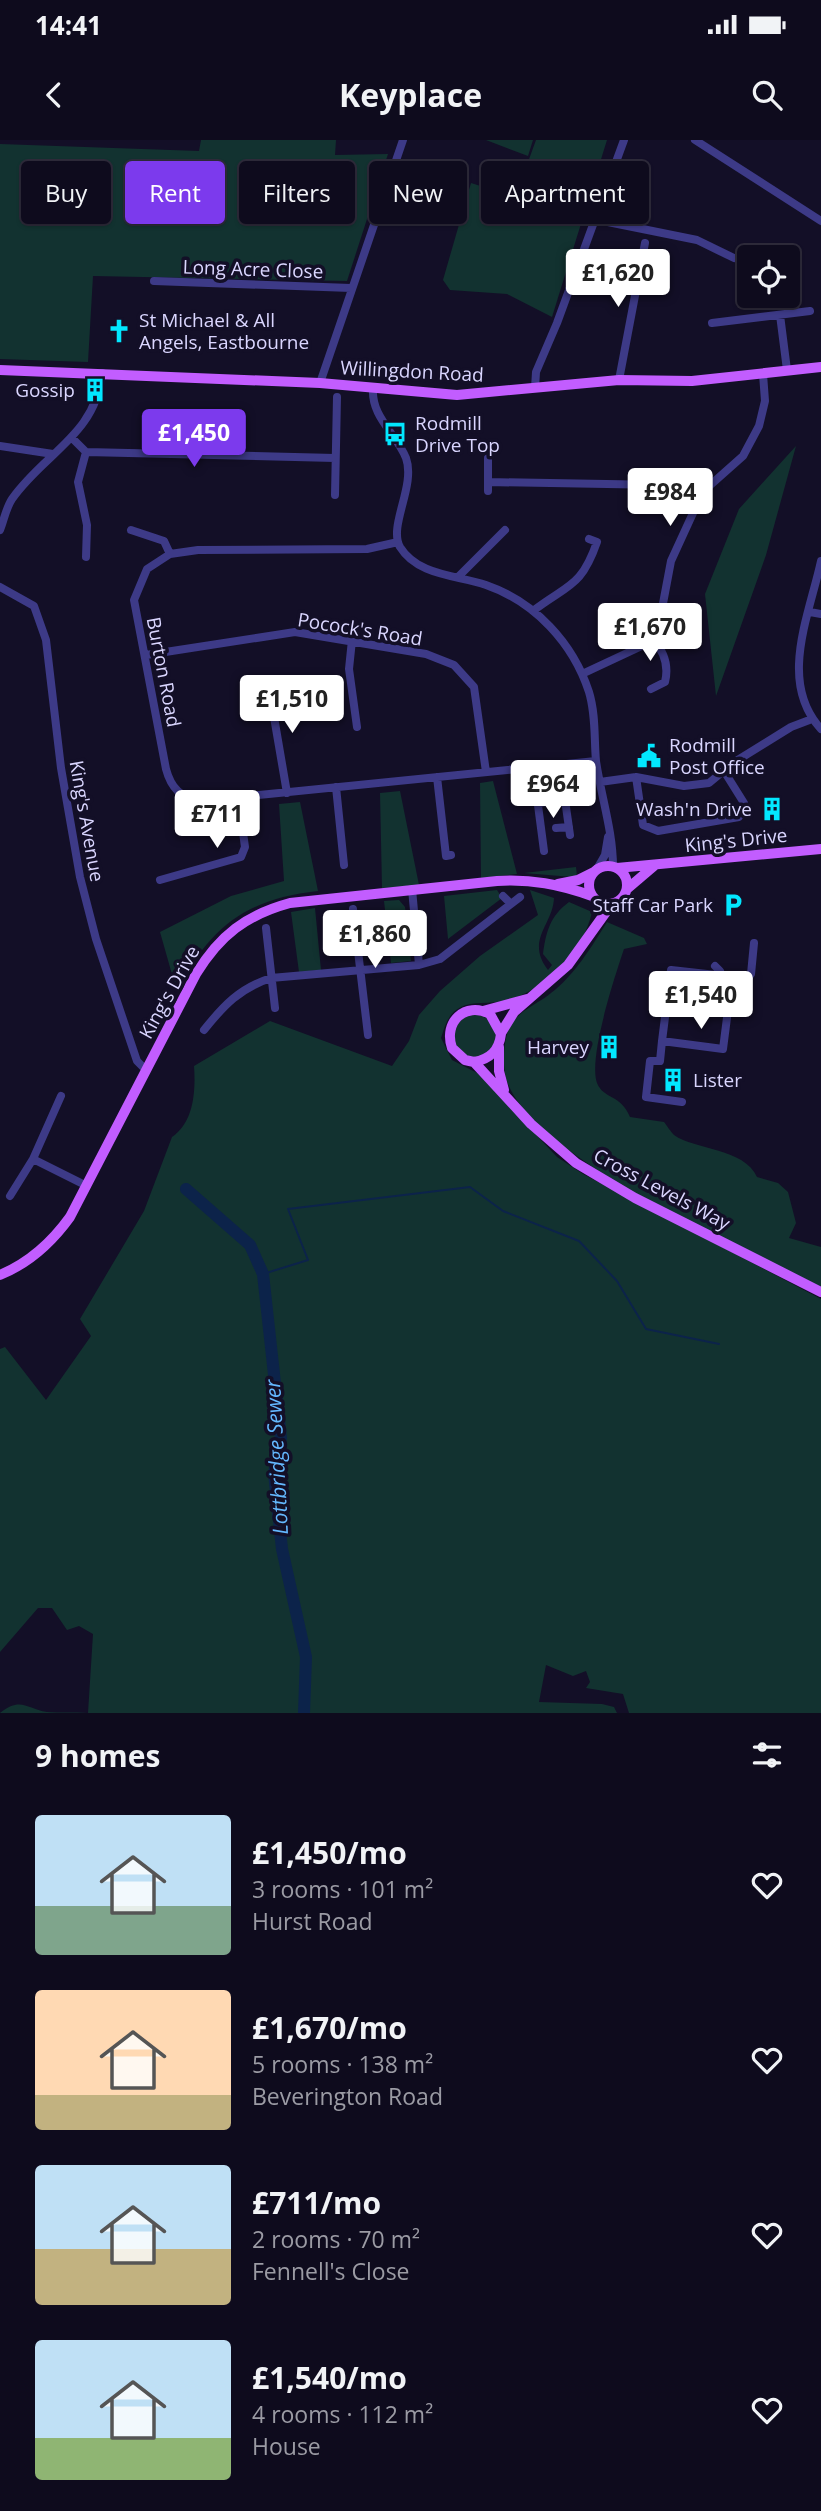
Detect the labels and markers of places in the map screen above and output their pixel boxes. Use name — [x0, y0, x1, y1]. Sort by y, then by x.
pin: £1,620 — [561, 250, 675, 309]
place label: St Michael & All Angels, Eastbourne — [139, 307, 309, 355]
church icon: St Michael & All Angels, Eastbourne — [105, 317, 133, 345]
building icon: Gossip — [81, 376, 109, 404]
place label: Gossip — [15, 377, 75, 403]
pin: £1,450 — [137, 410, 251, 469]
place label: Rodmill Drive Top — [415, 410, 500, 458]
bus stop icon: Rodmill Drive Top — [381, 420, 409, 448]
pin: £984 — [629, 468, 711, 528]
pin: £1,670 — [593, 603, 707, 663]
pin: £1,510 — [235, 676, 349, 735]
place label: Rodmill Post Office — [669, 732, 765, 780]
public building icon: Rodmill Post Office — [635, 742, 663, 770]
pin: £964 — [512, 760, 594, 820]
pin: £711 — [176, 790, 258, 850]
building icon: Wash'n Drive — [758, 795, 786, 823]
place label: Wash'n Drive — [636, 796, 752, 822]
parking icon: Staff Car Park — [719, 891, 747, 919]
place label: Staff Car Park — [593, 892, 713, 918]
pin: £1,860 — [318, 910, 432, 970]
pin: £1,540 — [644, 972, 758, 1031]
building icon: Harvey — [595, 1033, 623, 1061]
place label: Harvey — [527, 1034, 589, 1060]
building icon: Lister — [659, 1066, 687, 1094]
place label: Lister — [693, 1067, 742, 1093]

